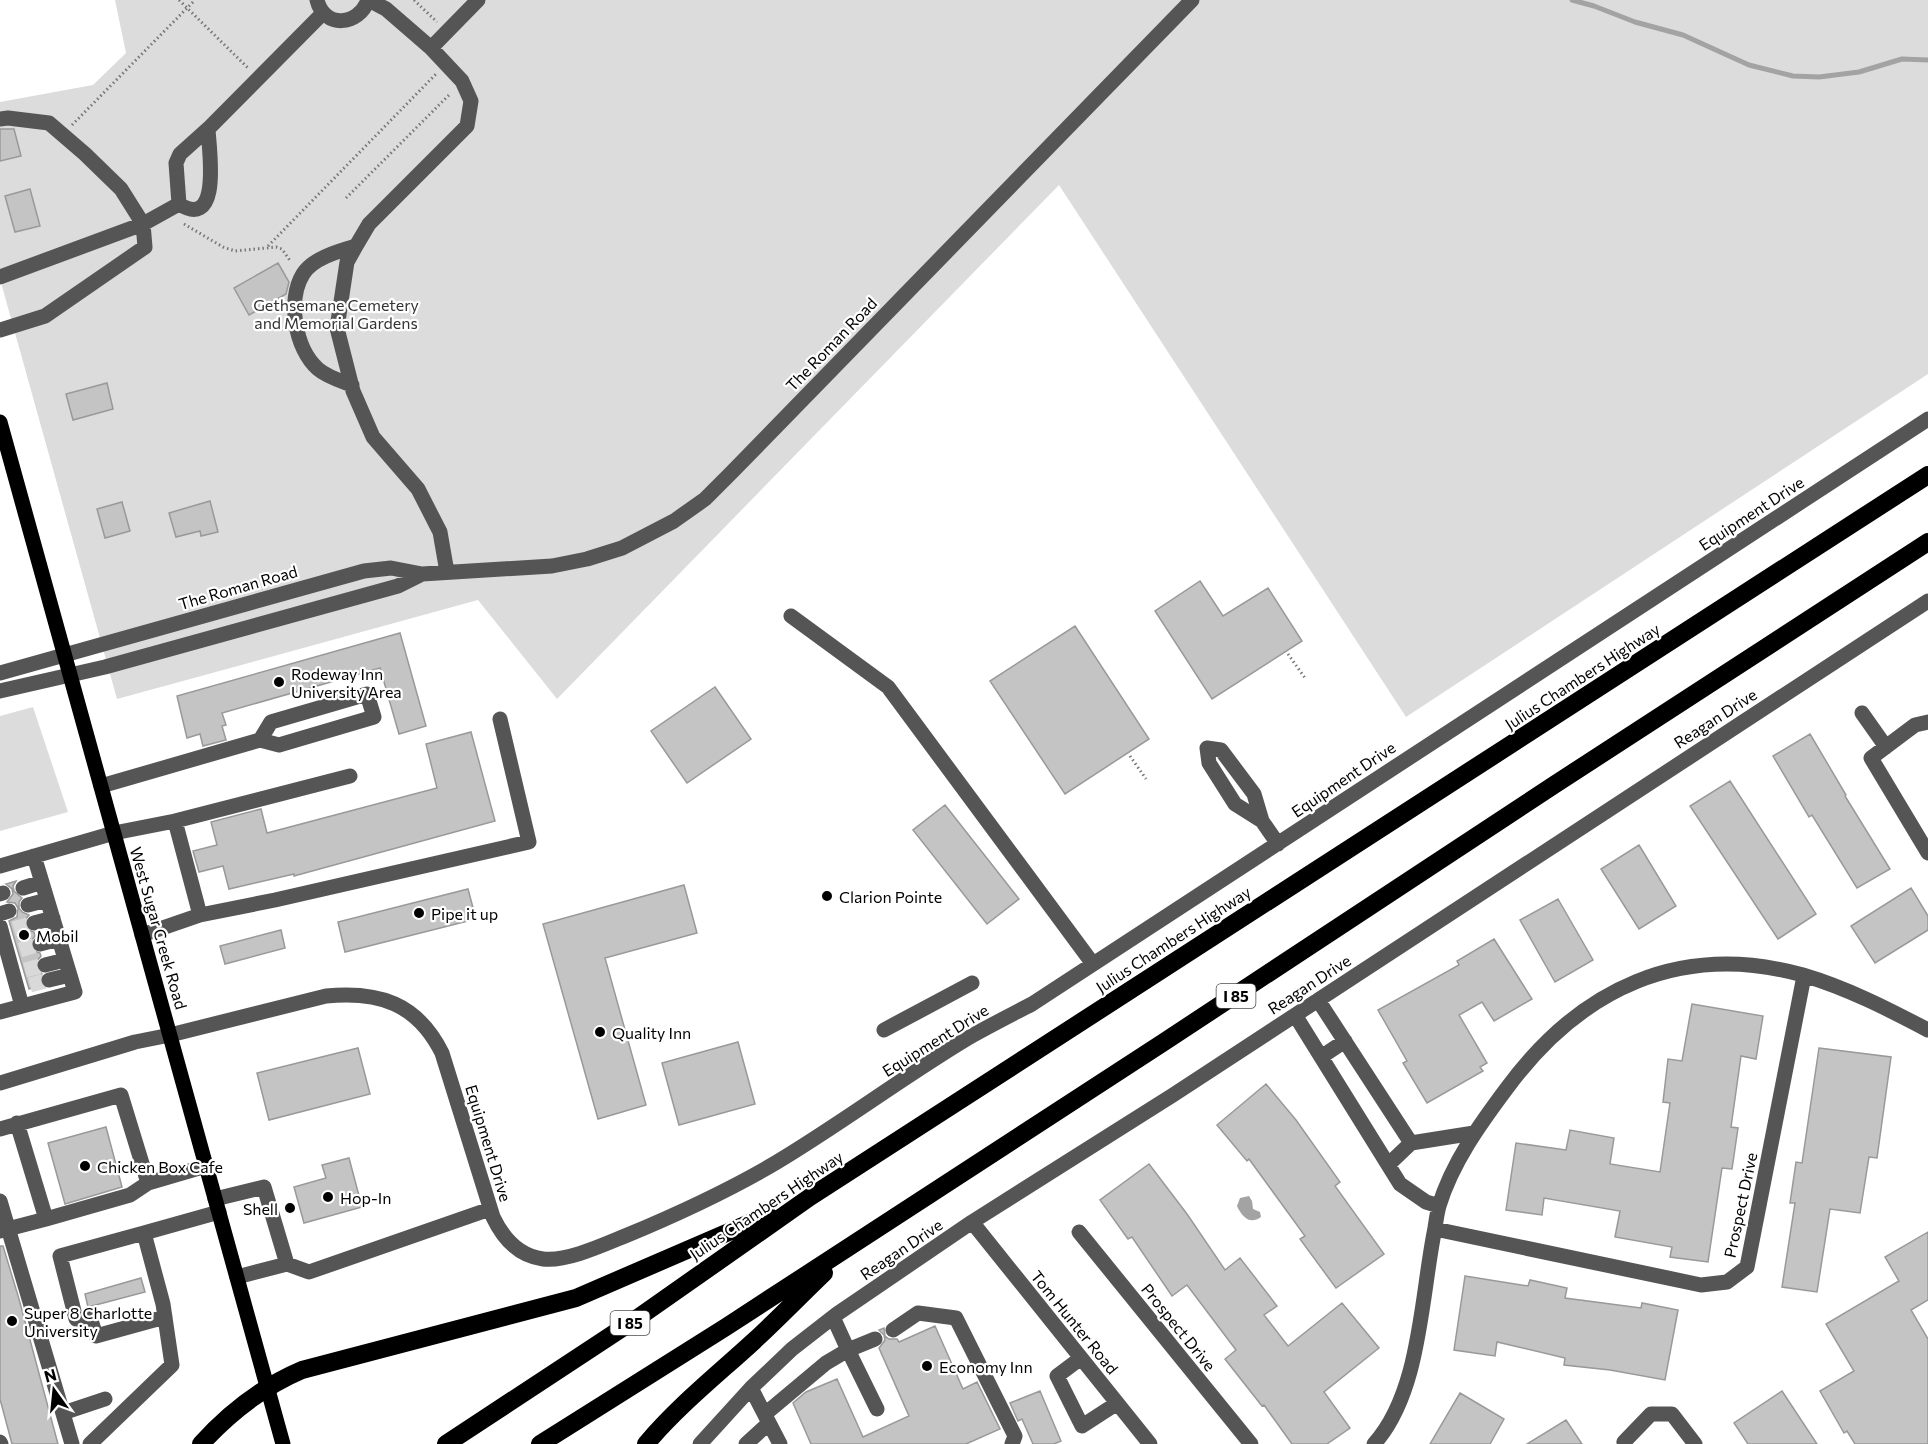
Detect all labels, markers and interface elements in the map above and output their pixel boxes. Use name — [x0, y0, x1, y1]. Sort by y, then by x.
street label: The Roman Road — [782, 293, 880, 395]
park label: Gethsemane Cemetery and Memorial Gardens — [253, 295, 419, 332]
street label: Equipment Drive — [1695, 472, 1807, 554]
street label: The Roman Road — [176, 561, 300, 613]
street label: Julius Chambers Highway — [1501, 619, 1663, 733]
place label: Rodeway Inn University Area — [291, 664, 402, 701]
marker: Rodeway Inn University Area — [272, 675, 286, 689]
street label: Reagan Drive — [1670, 684, 1760, 752]
street label: Equipment Drive — [1287, 737, 1399, 821]
street label: West Sugar Creek Road — [127, 845, 191, 1011]
street label: Julius Chambers Highway — [1092, 882, 1254, 996]
place label: Clarion Pointe — [839, 887, 942, 906]
marker: Clarion Pointe — [820, 889, 834, 903]
place label: Pipe it up — [431, 904, 498, 923]
marker: Pipe it up — [412, 906, 426, 920]
place label: Mobil — [36, 926, 78, 945]
marker: Mobil — [17, 928, 31, 942]
street label: Reagan Drive — [1264, 950, 1354, 1018]
road number: I 85 — [1216, 984, 1256, 1008]
street label: Equipment Drive — [879, 1000, 991, 1080]
place label: Quality Inn — [612, 1023, 691, 1042]
marker: Quality Inn — [593, 1025, 607, 1039]
street label: Equipment Drive — [462, 1082, 516, 1204]
street label: Julius Chambers Highway — [686, 1147, 846, 1263]
street label: Prospect Drive — [1720, 1151, 1760, 1259]
place label: Chicken Box Cafe — [97, 1157, 223, 1176]
marker: Chicken Box Cafe — [78, 1159, 92, 1173]
place label: Hop-In — [340, 1188, 391, 1207]
marker: Hop-In — [321, 1190, 335, 1204]
place label: Shell — [243, 1199, 278, 1218]
marker: Shell — [283, 1201, 297, 1215]
street label: Reagan Drive — [856, 1215, 946, 1283]
street label: Tom Hunter Road — [1028, 1267, 1122, 1377]
street label: Prospect Drive — [1138, 1279, 1220, 1375]
place label: Super 8 Charlotte University — [24, 1303, 152, 1340]
road number: I 85 — [610, 1311, 650, 1335]
marker: Super 8 Charlotte University — [5, 1314, 19, 1328]
place label: Economy Inn — [939, 1357, 1033, 1376]
marker: Economy Inn — [920, 1359, 934, 1373]
north arrow — [24, 1360, 84, 1420]
text: N — [42, 1364, 58, 1386]

